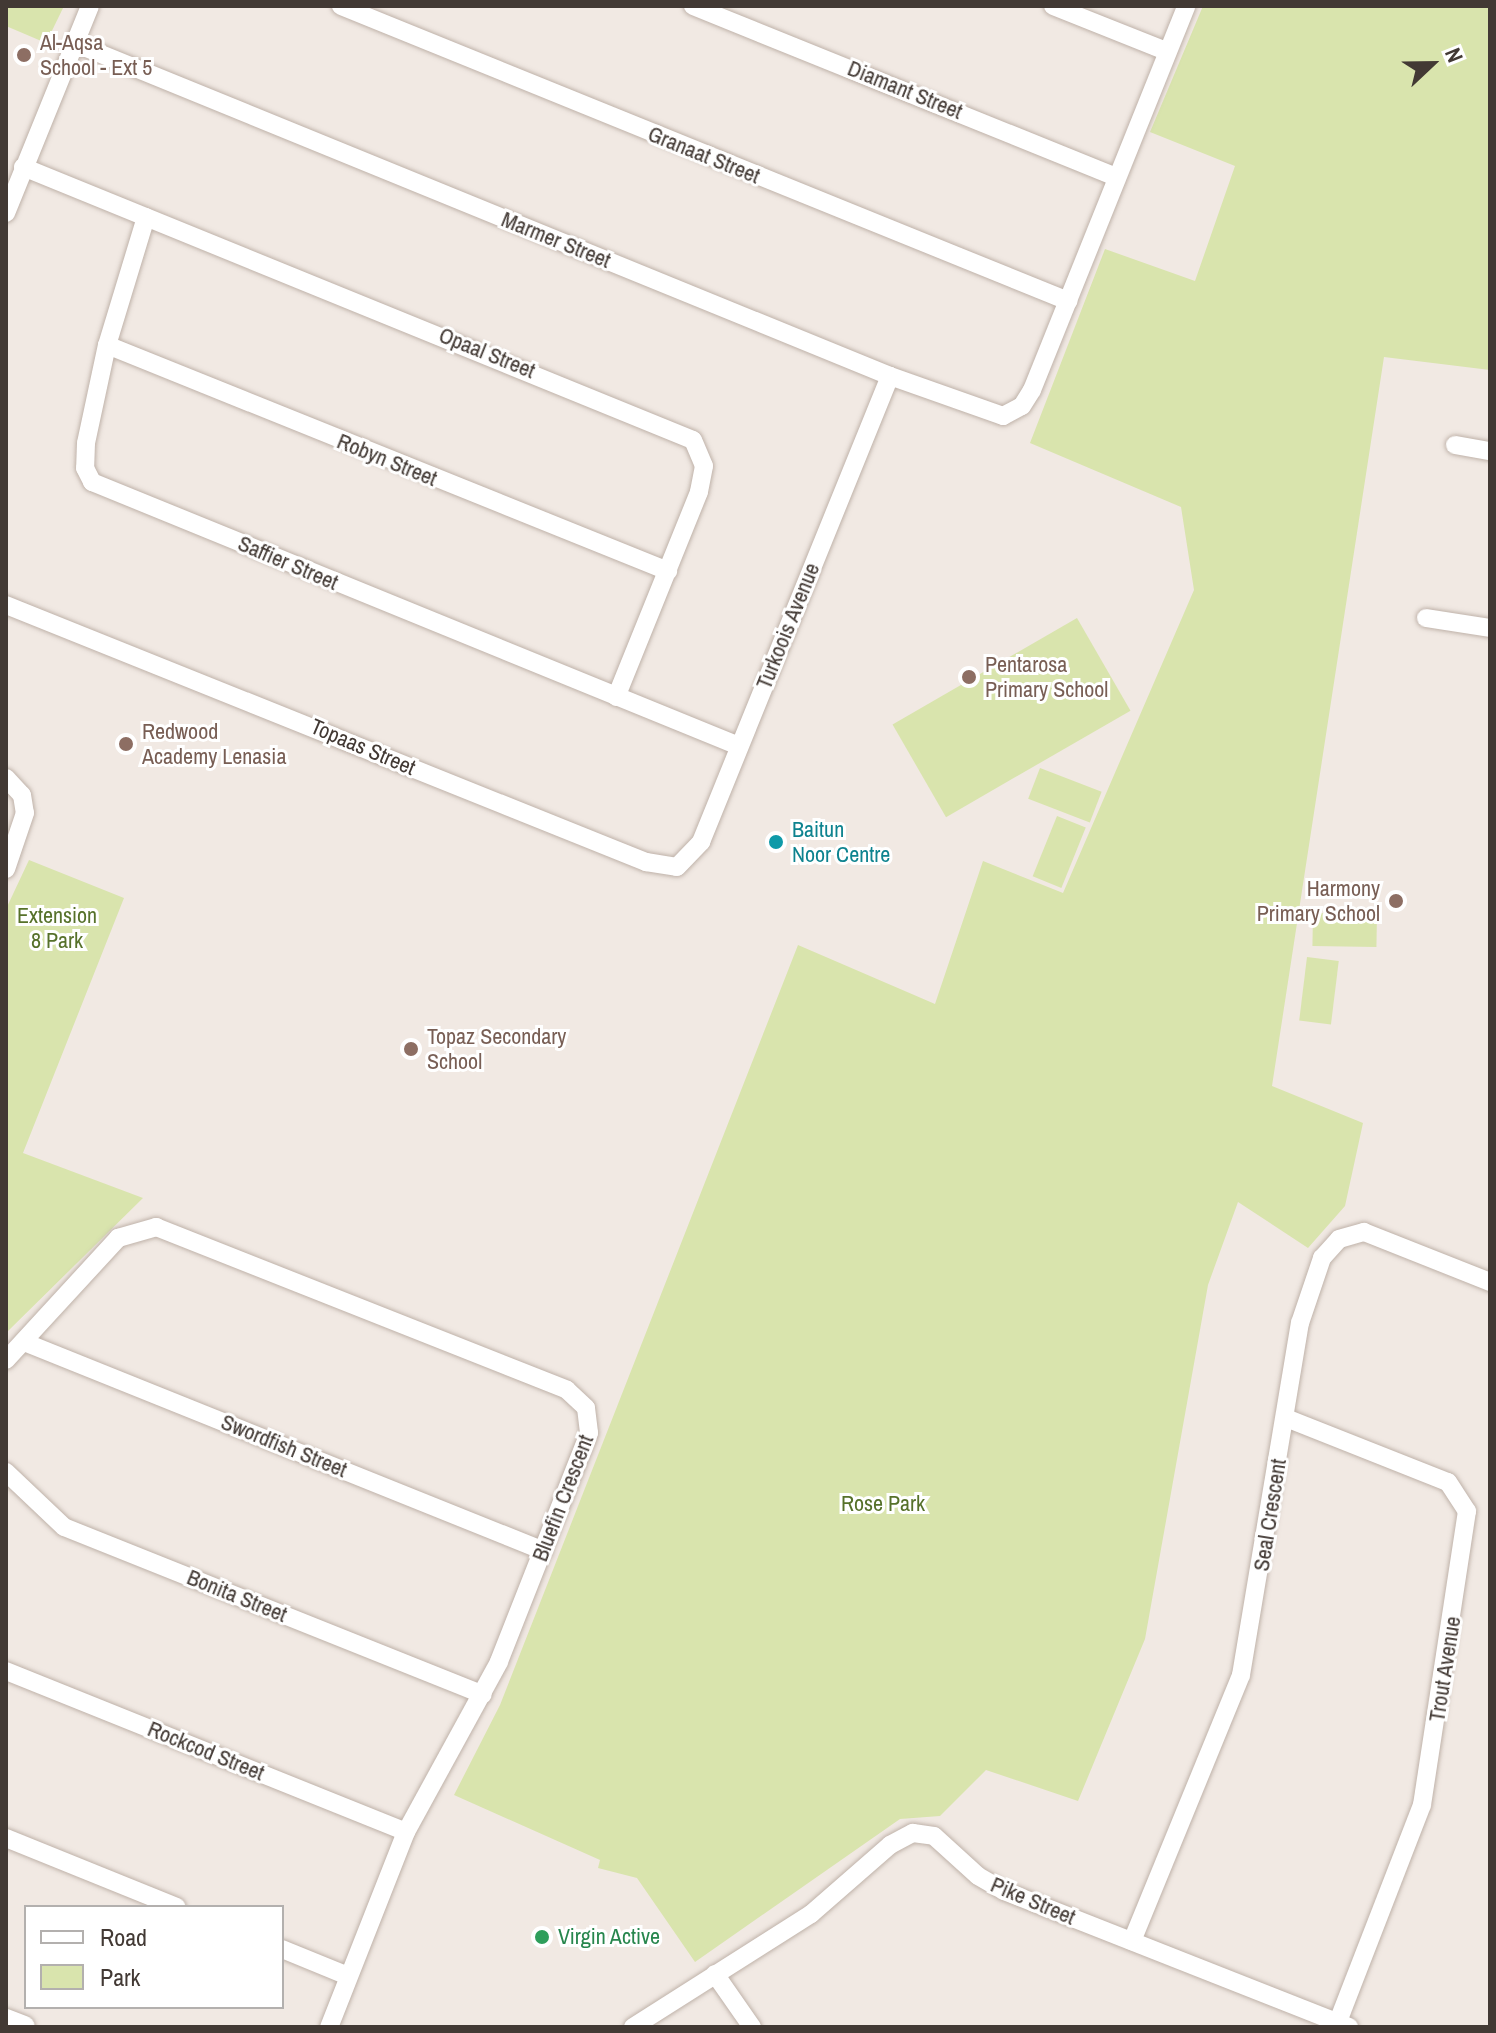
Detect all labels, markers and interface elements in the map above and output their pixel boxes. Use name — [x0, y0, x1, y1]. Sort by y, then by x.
north arrow — [1392, 24, 1472, 104]
place label: Al-Aqsa School - Ext 5 — [40, 29, 152, 80]
text: N — [1438, 43, 1471, 67]
marker: Al-Aqsa School - Ext 5 — [15, 46, 33, 64]
street label: Diamant Street — [844, 55, 966, 125]
street label: Granaat Street — [644, 121, 764, 189]
street label: Marmer Street — [498, 206, 614, 274]
street label: Opaal Street — [435, 322, 539, 384]
street label: Robyn Street — [333, 428, 441, 492]
street label: Saffier Street — [234, 530, 342, 596]
street label: Turkoois Avenue — [751, 559, 825, 693]
place label: Pentarosa Primary School — [985, 651, 1108, 702]
marker: Pentarosa Primary School — [960, 668, 978, 686]
street label: Topaas Street — [307, 713, 419, 781]
place label: Redwood Academy Lenasia — [142, 718, 286, 770]
marker: Redwood Academy Lenasia — [117, 735, 135, 753]
place label: Baitun Noor Centre — [792, 816, 890, 868]
marker: Baitun Noor Centre — [767, 833, 785, 851]
place label: Harmony Primary School — [1257, 875, 1380, 926]
marker: Harmony Primary School — [1387, 892, 1405, 910]
park label: Extension 8 Park — [17, 902, 97, 954]
place label: Topaz Secondary School — [427, 1023, 566, 1074]
marker: Topaz Secondary School — [402, 1040, 420, 1058]
street label: Swordfish Street — [217, 1409, 351, 1483]
street label: Bluefin Crescent — [527, 1431, 599, 1565]
street label: Seal Crescent — [1248, 1457, 1292, 1573]
park label: Rose Park — [841, 1491, 925, 1517]
street label: Bonita Street — [183, 1564, 291, 1628]
street label: Trout Avenue — [1424, 1614, 1466, 1724]
street label: Rockcod Street — [144, 1716, 268, 1786]
street label: Pike Street — [987, 1871, 1079, 1931]
legend — [24, 1905, 284, 2009]
text: Road — [100, 1921, 147, 1953]
place label: Virgin Active — [558, 1924, 661, 1950]
marker: Virgin Active — [533, 1928, 551, 1946]
text: Park — [100, 1961, 140, 1993]

